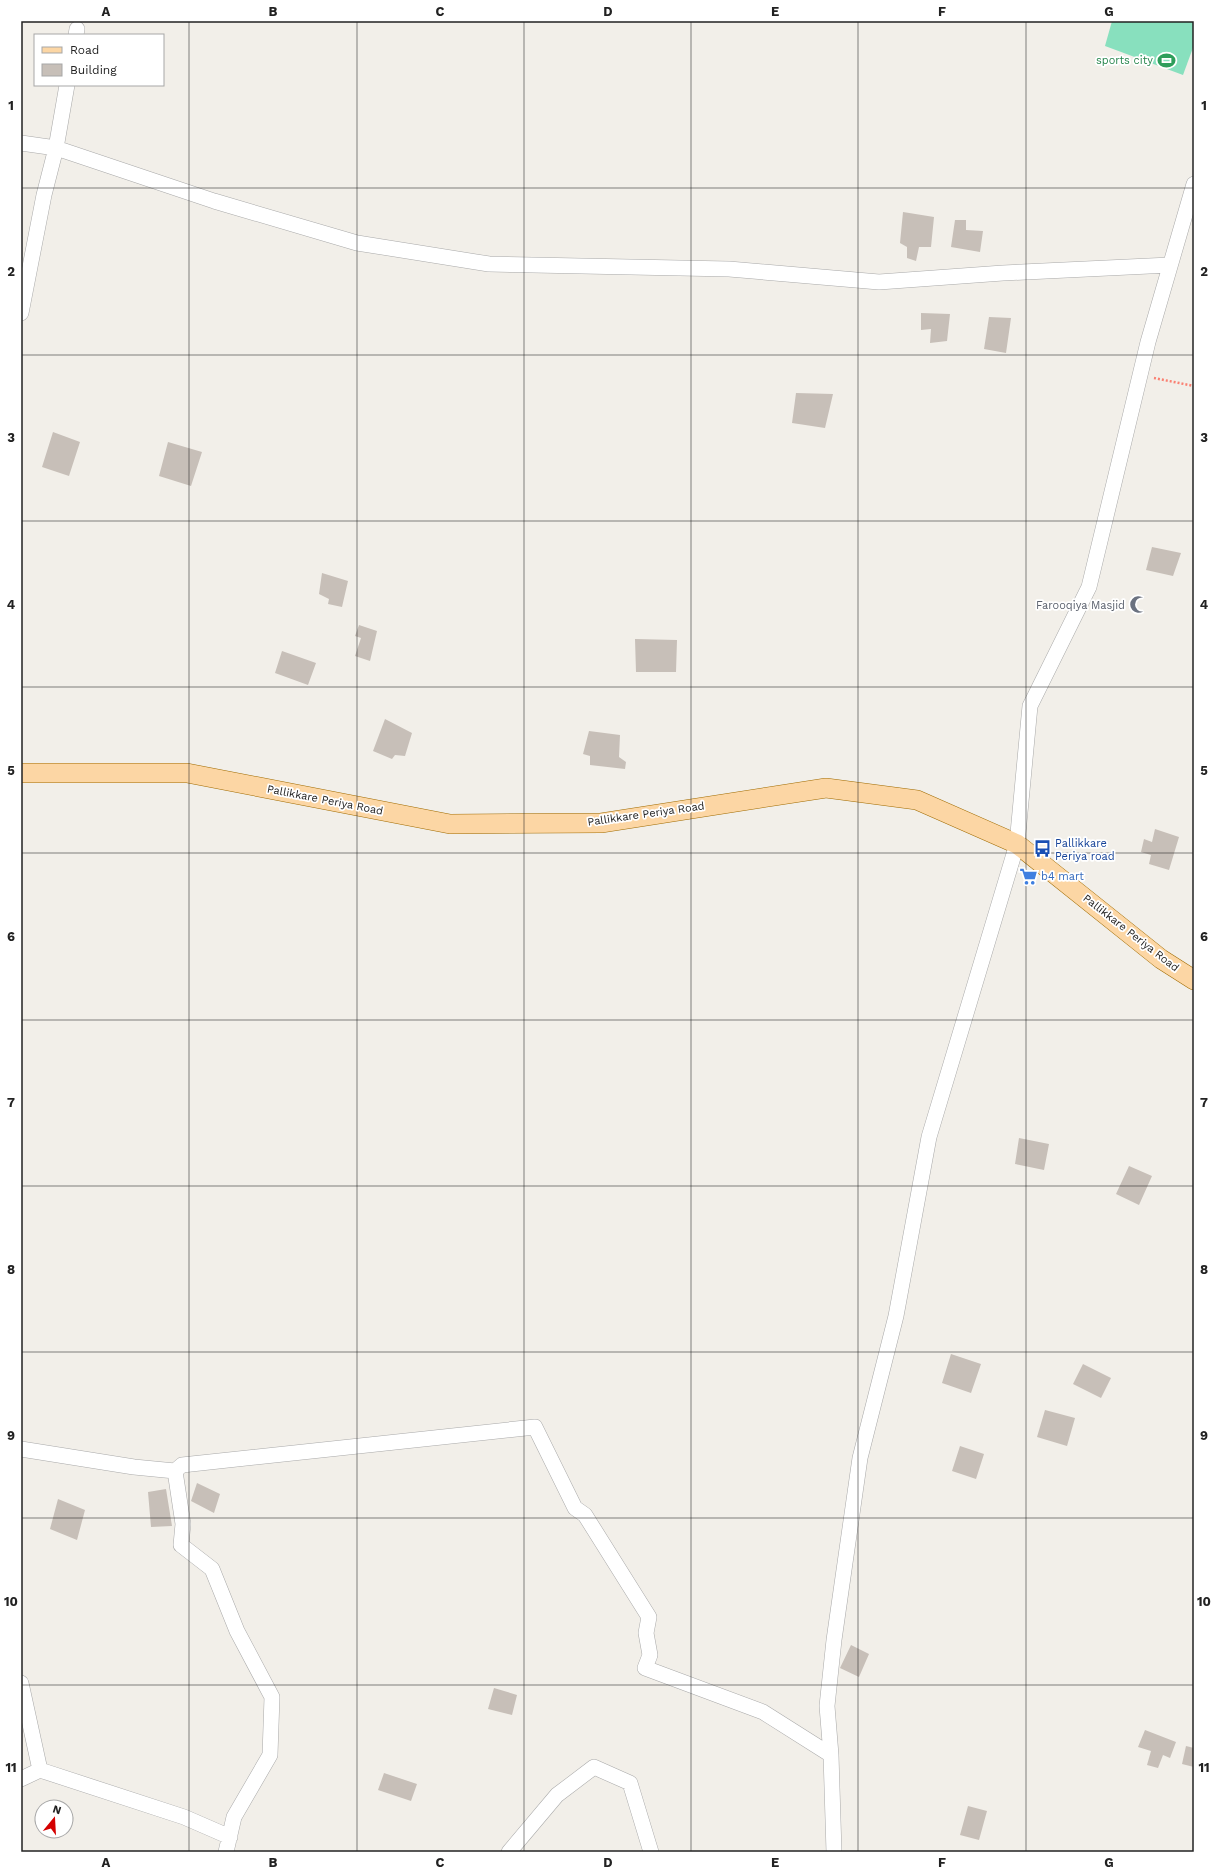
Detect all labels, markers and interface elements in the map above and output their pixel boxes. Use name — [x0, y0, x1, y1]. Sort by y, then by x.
text: A — [102, 4, 111, 19]
text: B — [269, 4, 278, 19]
text: C — [436, 4, 445, 19]
text: D — [603, 4, 613, 19]
text: E — [771, 4, 779, 19]
text: F — [938, 4, 946, 19]
text: G — [1104, 4, 1114, 19]
legend — [34, 34, 164, 86]
text: Road — [70, 43, 99, 57]
sports icon: sports city — [1156, 50, 1176, 70]
place label: sports city — [1096, 54, 1153, 67]
text: Building — [70, 63, 117, 77]
text: 1 — [8, 98, 14, 113]
text: 1 — [1201, 98, 1207, 113]
text: 2 — [7, 264, 15, 279]
text: 2 — [1200, 264, 1208, 279]
text: 3 — [7, 430, 15, 445]
text: 3 — [1200, 430, 1208, 445]
mosque icon: Farooqiya Masjid — [1128, 595, 1148, 615]
text: 4 — [7, 597, 16, 612]
text: 4 — [1200, 597, 1209, 612]
place label: Farooqiya Masjid — [1036, 599, 1125, 612]
text: 5 — [7, 763, 15, 778]
text: 5 — [1200, 763, 1208, 778]
street label: Pallikkare Periya Road — [266, 782, 384, 818]
street label: Pallikkare Periya Road — [587, 799, 705, 829]
place label: Pallikkare Periya road — [1055, 837, 1115, 863]
bus stop icon: Pallikkare Periya road — [1032, 839, 1052, 859]
supermarket icon: b4 mart — [1018, 866, 1038, 886]
place label: b4 mart — [1041, 870, 1084, 883]
street label: Pallikkare Periya Road — [1080, 892, 1182, 974]
text: 6 — [7, 929, 15, 944]
text: 6 — [1200, 929, 1208, 944]
text: 7 — [7, 1095, 15, 1110]
text: 7 — [1200, 1095, 1208, 1110]
text: 8 — [7, 1262, 15, 1277]
text: 8 — [1200, 1262, 1208, 1277]
text: 9 — [7, 1428, 15, 1443]
text: 9 — [1200, 1428, 1208, 1443]
text: 10 — [4, 1594, 18, 1609]
text: 10 — [1197, 1594, 1211, 1609]
text: 11 — [5, 1760, 17, 1775]
text: 11 — [1198, 1760, 1210, 1775]
north arrow — [34, 1799, 74, 1839]
text: N — [51, 1803, 63, 1817]
text: A — [102, 1855, 111, 1870]
text: B — [269, 1855, 278, 1870]
text: C — [436, 1855, 445, 1870]
text: D — [603, 1855, 613, 1870]
text: E — [771, 1855, 779, 1870]
text: F — [938, 1855, 946, 1870]
text: G — [1104, 1855, 1114, 1870]

